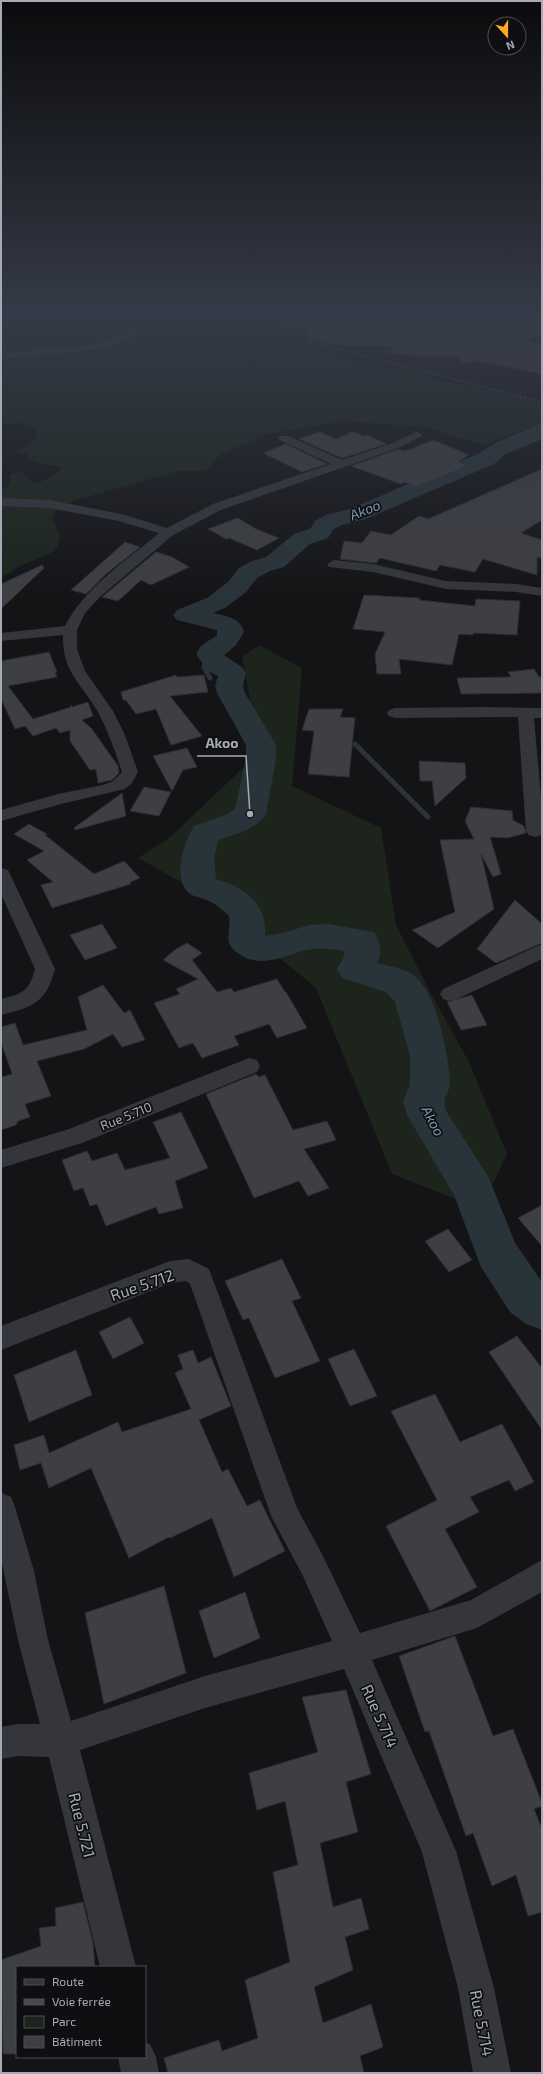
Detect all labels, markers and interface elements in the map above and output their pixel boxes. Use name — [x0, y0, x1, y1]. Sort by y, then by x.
north arrow — [487, 16, 527, 56]
text: N — [505, 38, 517, 53]
water label: Akoo — [346, 496, 383, 524]
callout: Akoo — [197, 730, 246, 756]
text: Akoo — [205, 734, 239, 751]
street label: Rue 5.710 — [98, 1098, 154, 1134]
water label: Akoo — [418, 1102, 448, 1139]
street label: Rue 5.712 — [107, 1265, 176, 1304]
street label: Rue 5.714 — [358, 1681, 403, 1751]
street label: Rue 5.721 — [65, 1790, 100, 1859]
legend — [16, 1966, 146, 2058]
text: Route — [52, 1974, 84, 1988]
street label: Rue 5.714 — [467, 1988, 498, 2058]
text: Voie ferrée — [52, 1994, 111, 2008]
text: Parc — [52, 2014, 76, 2028]
text: Bâtiment — [52, 2034, 103, 2048]

